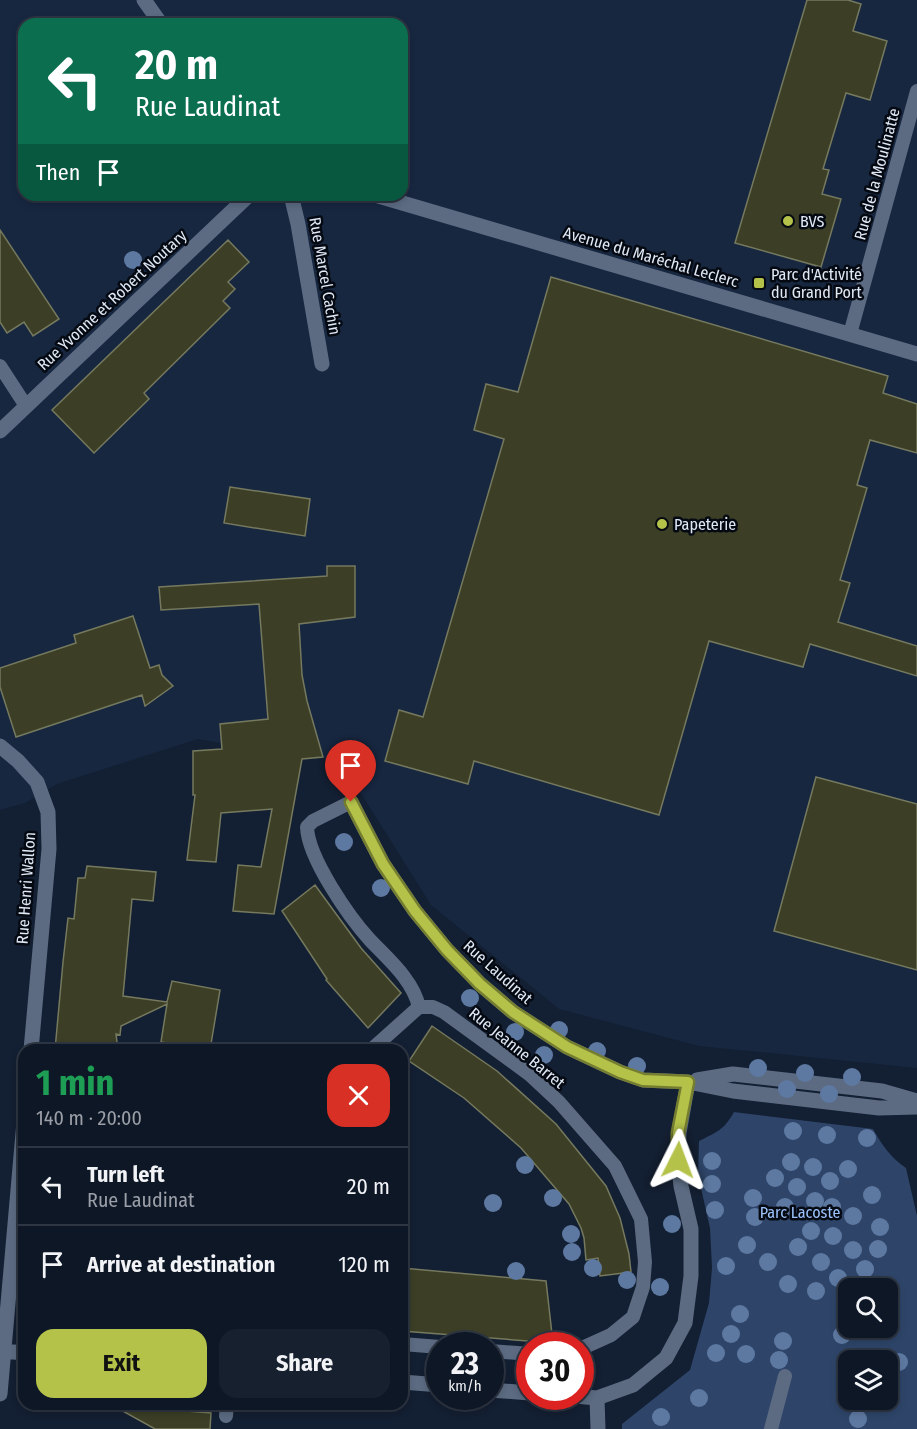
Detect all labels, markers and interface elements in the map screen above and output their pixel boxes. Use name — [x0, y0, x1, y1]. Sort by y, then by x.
text: 20 m — [135, 40, 218, 90]
icon: left — [36, 42, 114, 120]
text: Rue Laudinat — [135, 91, 280, 123]
street label: Rue de la Moulinatte — [850, 106, 904, 242]
icon: arrive — [92, 156, 125, 189]
text: Then — [36, 159, 80, 186]
place label: BVS — [800, 212, 824, 231]
marker: BVS — [781, 214, 795, 228]
street label: Rue Marcel Cachin — [305, 216, 345, 336]
street label: Avenue du Maréchal Leclerc — [561, 223, 741, 291]
street label: Rue Yvonne et Robert Noutary — [34, 225, 191, 374]
place label: Parc d'Activité du Grand Port — [771, 265, 862, 302]
marker: Parc d'Activité du Grand Port — [752, 276, 766, 290]
place label: Papeterie — [674, 515, 736, 534]
marker: Papeterie — [655, 517, 669, 531]
pin — [325, 740, 376, 802]
icon: arrive — [334, 749, 367, 782]
street label: Rue Henri Wallon — [13, 831, 39, 945]
street label: Rue Laudinat — [460, 936, 537, 1008]
street label: Rue Jeanne Barret — [465, 1004, 569, 1093]
text: 1 min — [36, 1061, 114, 1105]
button: close — [327, 1064, 390, 1127]
text: 140 m · 20:00 — [36, 1106, 142, 1130]
position arrow — [646, 1128, 710, 1192]
text: Turn left — [87, 1161, 165, 1188]
icon: left — [36, 1170, 69, 1203]
text: 20 m — [347, 1173, 390, 1200]
text: Rue Laudinat — [87, 1188, 195, 1212]
park label: Parc Lacoste — [760, 1203, 840, 1222]
icon: arrive — [36, 1248, 69, 1281]
text: Arrive at destination — [87, 1251, 275, 1278]
text: 120 m — [338, 1251, 390, 1278]
map controls — [838, 1278, 898, 1410]
button: search — [838, 1278, 898, 1338]
button: Exit — [36, 1329, 207, 1398]
button: Share — [219, 1329, 390, 1398]
speed limit sign: 30 — [516, 1332, 594, 1410]
text: 23 — [451, 1346, 479, 1382]
button: layers — [838, 1350, 898, 1410]
text: km/h — [448, 1377, 482, 1395]

